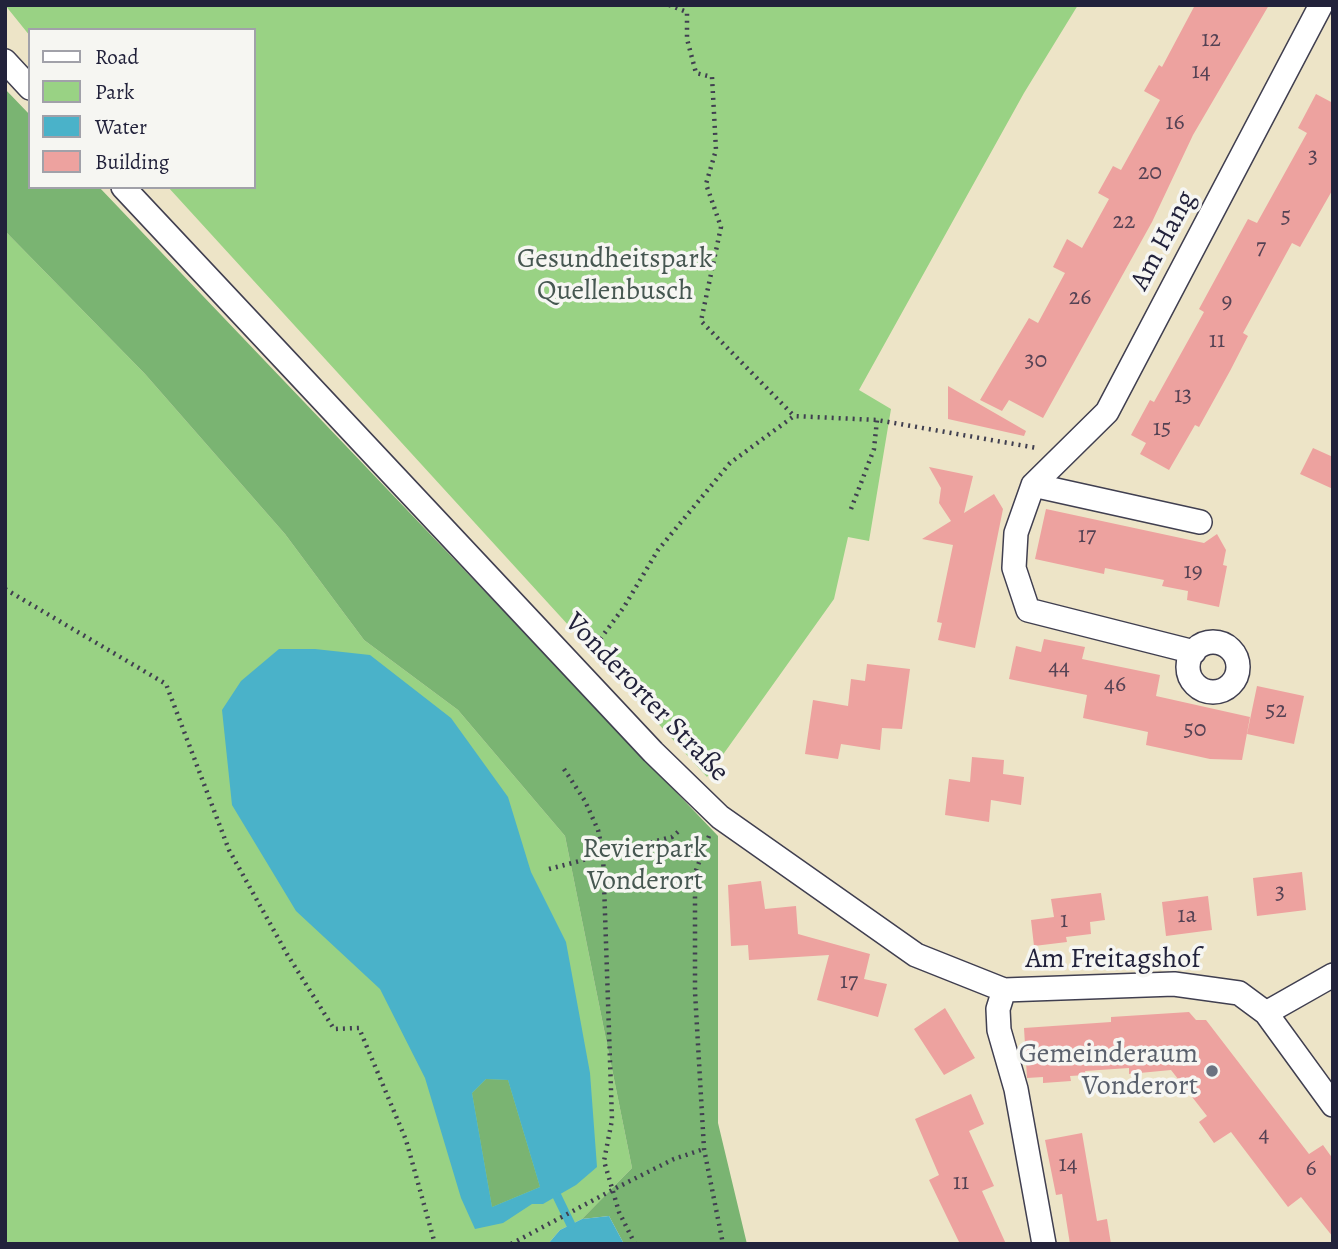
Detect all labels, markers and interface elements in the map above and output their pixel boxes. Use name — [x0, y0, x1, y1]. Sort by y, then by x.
house number: 12 — [1201, 26, 1221, 54]
legend — [28, 28, 256, 189]
text: Road — [95, 43, 139, 71]
house number: 14 — [1191, 58, 1211, 86]
text: Park — [95, 78, 134, 106]
house number: 16 — [1165, 109, 1185, 137]
text: Water — [95, 113, 147, 141]
house number: 3 — [1308, 143, 1318, 171]
text: Building — [95, 148, 169, 176]
house number: 20 — [1138, 159, 1162, 187]
street label: Am Hang — [1124, 186, 1204, 296]
house number: 5 — [1281, 203, 1291, 231]
house number: 22 — [1113, 208, 1135, 236]
house number: 7 — [1256, 234, 1266, 262]
park label: Gesundheitspark Quellenbusch — [517, 243, 713, 309]
house number: 26 — [1069, 284, 1091, 312]
house number: 9 — [1222, 288, 1232, 316]
house number: 11 — [1209, 327, 1225, 355]
house number: 30 — [1025, 347, 1047, 375]
house number: 13 — [1174, 382, 1192, 410]
house number: 15 — [1153, 415, 1171, 443]
house number: 17 — [1078, 522, 1096, 550]
house number: 19 — [1183, 558, 1203, 586]
street label: Vonderorter Straße — [557, 607, 735, 789]
house number: 44 — [1048, 654, 1070, 682]
house number: 46 — [1104, 671, 1126, 699]
house number: 52 — [1265, 697, 1287, 725]
house number: 50 — [1183, 716, 1207, 744]
park label: Revierpark Vonderort — [583, 833, 707, 899]
house number: 3 — [1275, 879, 1285, 907]
house number: 1a — [1177, 902, 1197, 930]
house number: 1 — [1060, 907, 1068, 935]
street label: Am Freitagshof — [1026, 943, 1200, 977]
house number: 17 — [840, 968, 858, 996]
place label: Gemeinderaum Vonderort — [1019, 1038, 1198, 1104]
marker: Gemeinderaum Vonderort — [1204, 1063, 1220, 1079]
house number: 4 — [1259, 1121, 1269, 1149]
house number: 14 — [1058, 1151, 1078, 1179]
house number: 6 — [1305, 1155, 1317, 1183]
house number: 11 — [953, 1169, 969, 1197]

